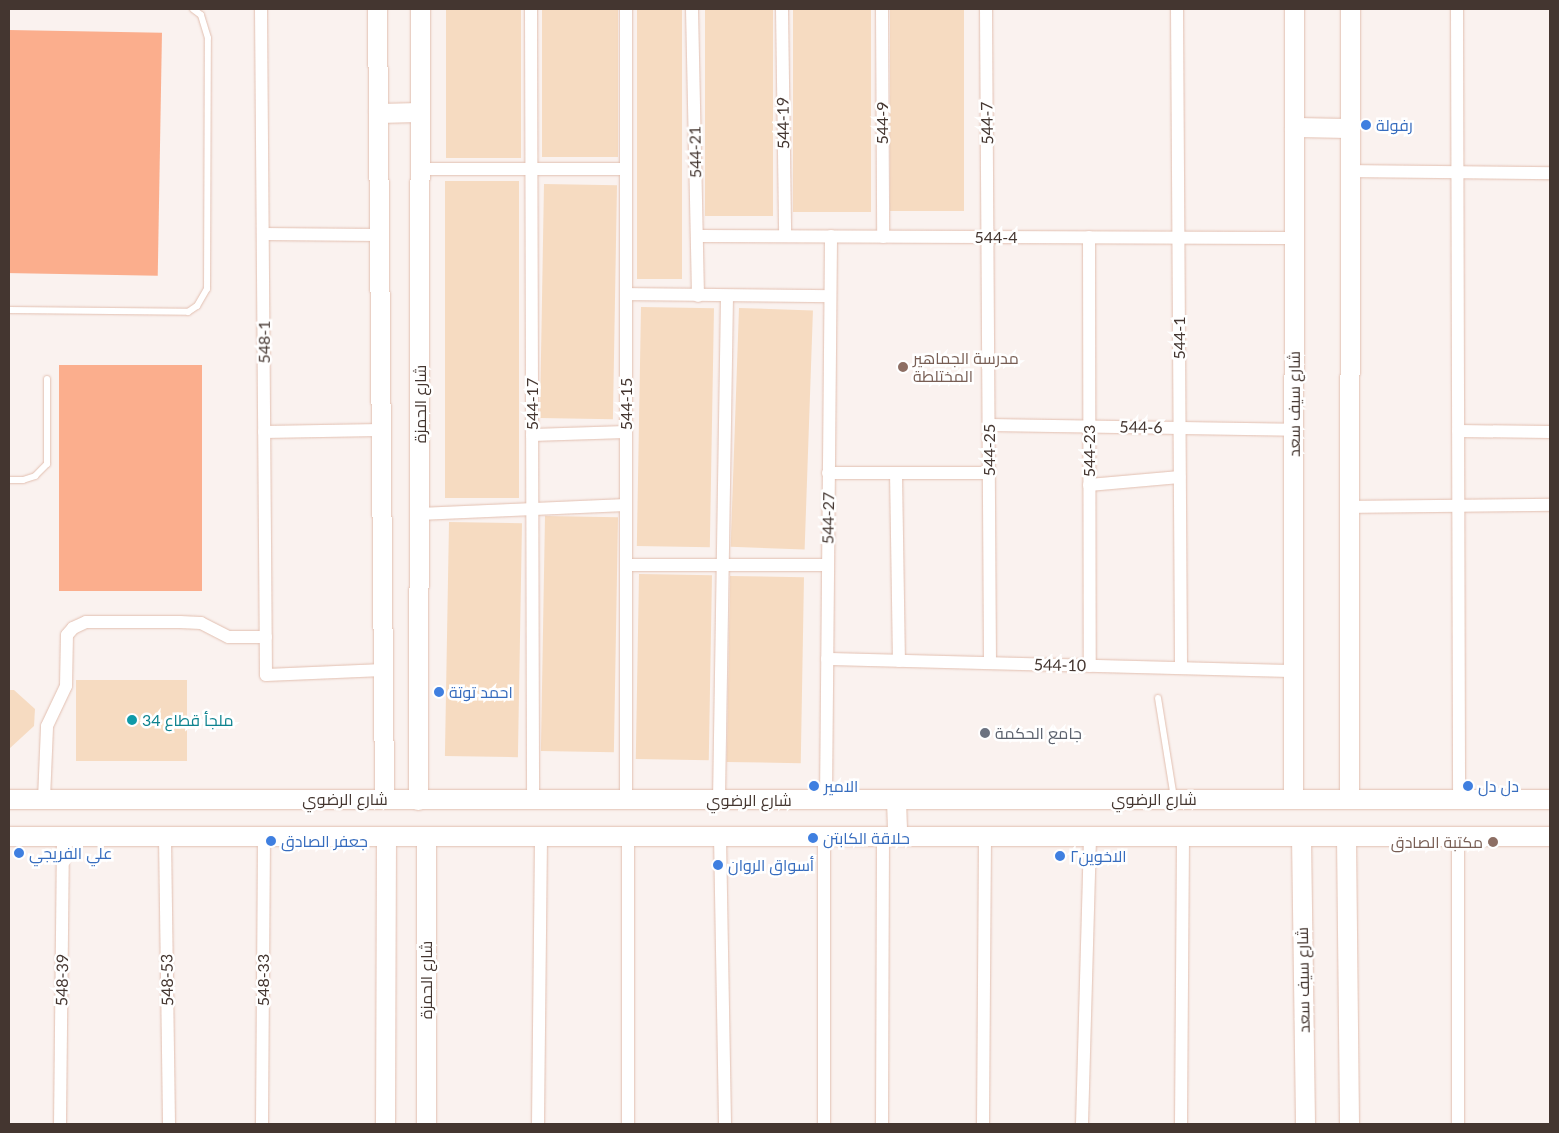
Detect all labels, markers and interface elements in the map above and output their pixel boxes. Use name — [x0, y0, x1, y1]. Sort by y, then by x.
street label: 544-19 — [773, 97, 793, 149]
street label: 544-9 — [872, 101, 892, 145]
street label: 544-7 — [977, 101, 997, 145]
place label: رفولة — [1376, 115, 1413, 135]
marker: رفولة — [1360, 119, 1372, 131]
street label: 544-21 — [685, 126, 705, 178]
street label: 544-4 — [974, 227, 1018, 247]
street label: 544-1 — [1169, 316, 1189, 360]
street label: 548-1 — [254, 320, 274, 364]
place label: مدرسة الجماهير المختلطة — [913, 348, 1019, 386]
street label: شارع سيف سعد — [1284, 351, 1304, 457]
marker: مدرسة الجماهير المختلطة — [897, 361, 909, 373]
street label: شارع الحمزة — [410, 365, 430, 443]
street label: 544-17 — [522, 378, 542, 430]
street label: 544-15 — [616, 378, 636, 430]
street label: 544-6 — [1119, 417, 1163, 437]
street label: 544-25 — [979, 424, 999, 476]
street label: 544-23 — [1079, 425, 1099, 477]
street label: 544-27 — [818, 492, 838, 544]
street label: 544-10 — [1034, 655, 1086, 675]
place label: احمد توتة — [449, 682, 513, 702]
marker: احمد توتة — [433, 686, 445, 698]
place label: ملجأ قطاع 34 — [142, 710, 234, 730]
marker: ملجأ قطاع 34 — [126, 714, 138, 726]
place label: جامع الحكمة — [995, 723, 1082, 743]
marker: جامع الحكمة — [979, 727, 991, 739]
place label: الامير — [824, 776, 858, 796]
place label: دل دل — [1478, 776, 1519, 796]
marker: الامير — [808, 780, 820, 792]
marker: دل دل — [1462, 780, 1474, 792]
street label: شارع الرضوي — [302, 789, 388, 809]
street label: شارع الرضوي — [1111, 789, 1197, 809]
street label: شارع الرضوي — [706, 790, 792, 810]
place label: حلاقة الكابتن — [823, 828, 910, 848]
place label: جعفر الصادق — [281, 831, 368, 851]
marker: حلاقة الكابتن — [807, 832, 819, 844]
place label: مكتبة الصادق — [1391, 832, 1483, 852]
marker: جعفر الصادق — [265, 835, 277, 847]
marker: مكتبة الصادق — [1487, 836, 1499, 848]
place label: علي الفريجي — [29, 843, 112, 863]
place label: الاخوين٢ — [1070, 846, 1127, 866]
marker: علي الفريجي — [13, 847, 25, 859]
marker: الاخوين٢ — [1054, 850, 1066, 862]
place label: أسواق الروان — [728, 855, 814, 875]
marker: أسواق الروان — [712, 859, 724, 871]
street label: شارع سيف سعد — [1292, 927, 1314, 1033]
street label: شارع الحمزة — [416, 941, 436, 1019]
street label: 548-39 — [52, 954, 72, 1006]
street label: 548-53 — [157, 954, 177, 1006]
street label: 548-33 — [253, 954, 273, 1006]

